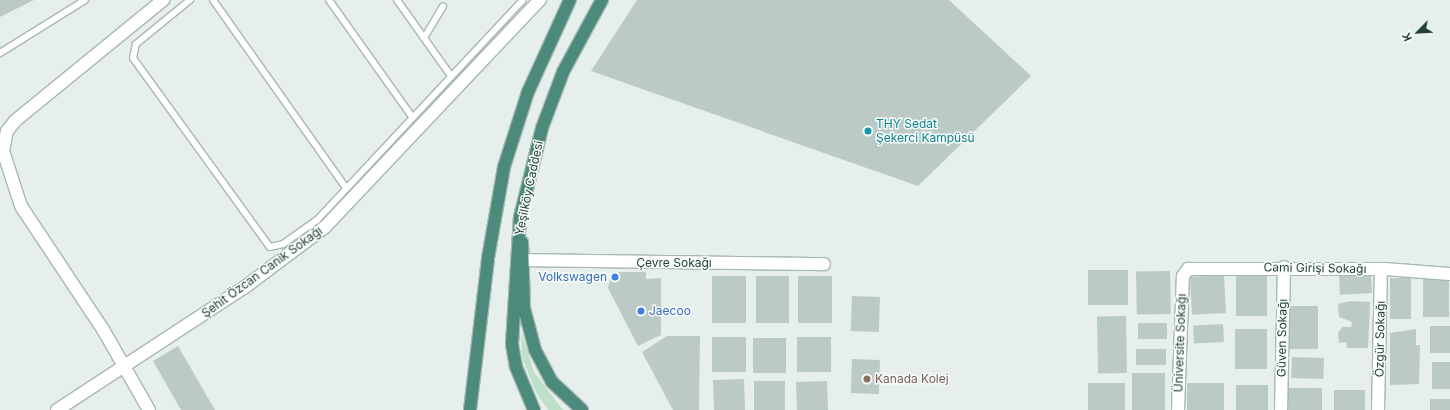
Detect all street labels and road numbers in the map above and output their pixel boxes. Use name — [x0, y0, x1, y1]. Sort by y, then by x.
street label: Yeşilköy Caddesi — [512, 139, 546, 237]
street label: Şehit Özcan Canik Sokağı — [199, 223, 325, 321]
street label: Çevre Sokağı — [636, 256, 712, 270]
street label: Cami Girişi Sokağı — [1263, 260, 1367, 276]
street label: Üniversite Sokağı — [1171, 293, 1189, 393]
street label: Güven Sokağı — [1274, 299, 1290, 377]
street label: Özgür Sokağı — [1372, 301, 1388, 377]

